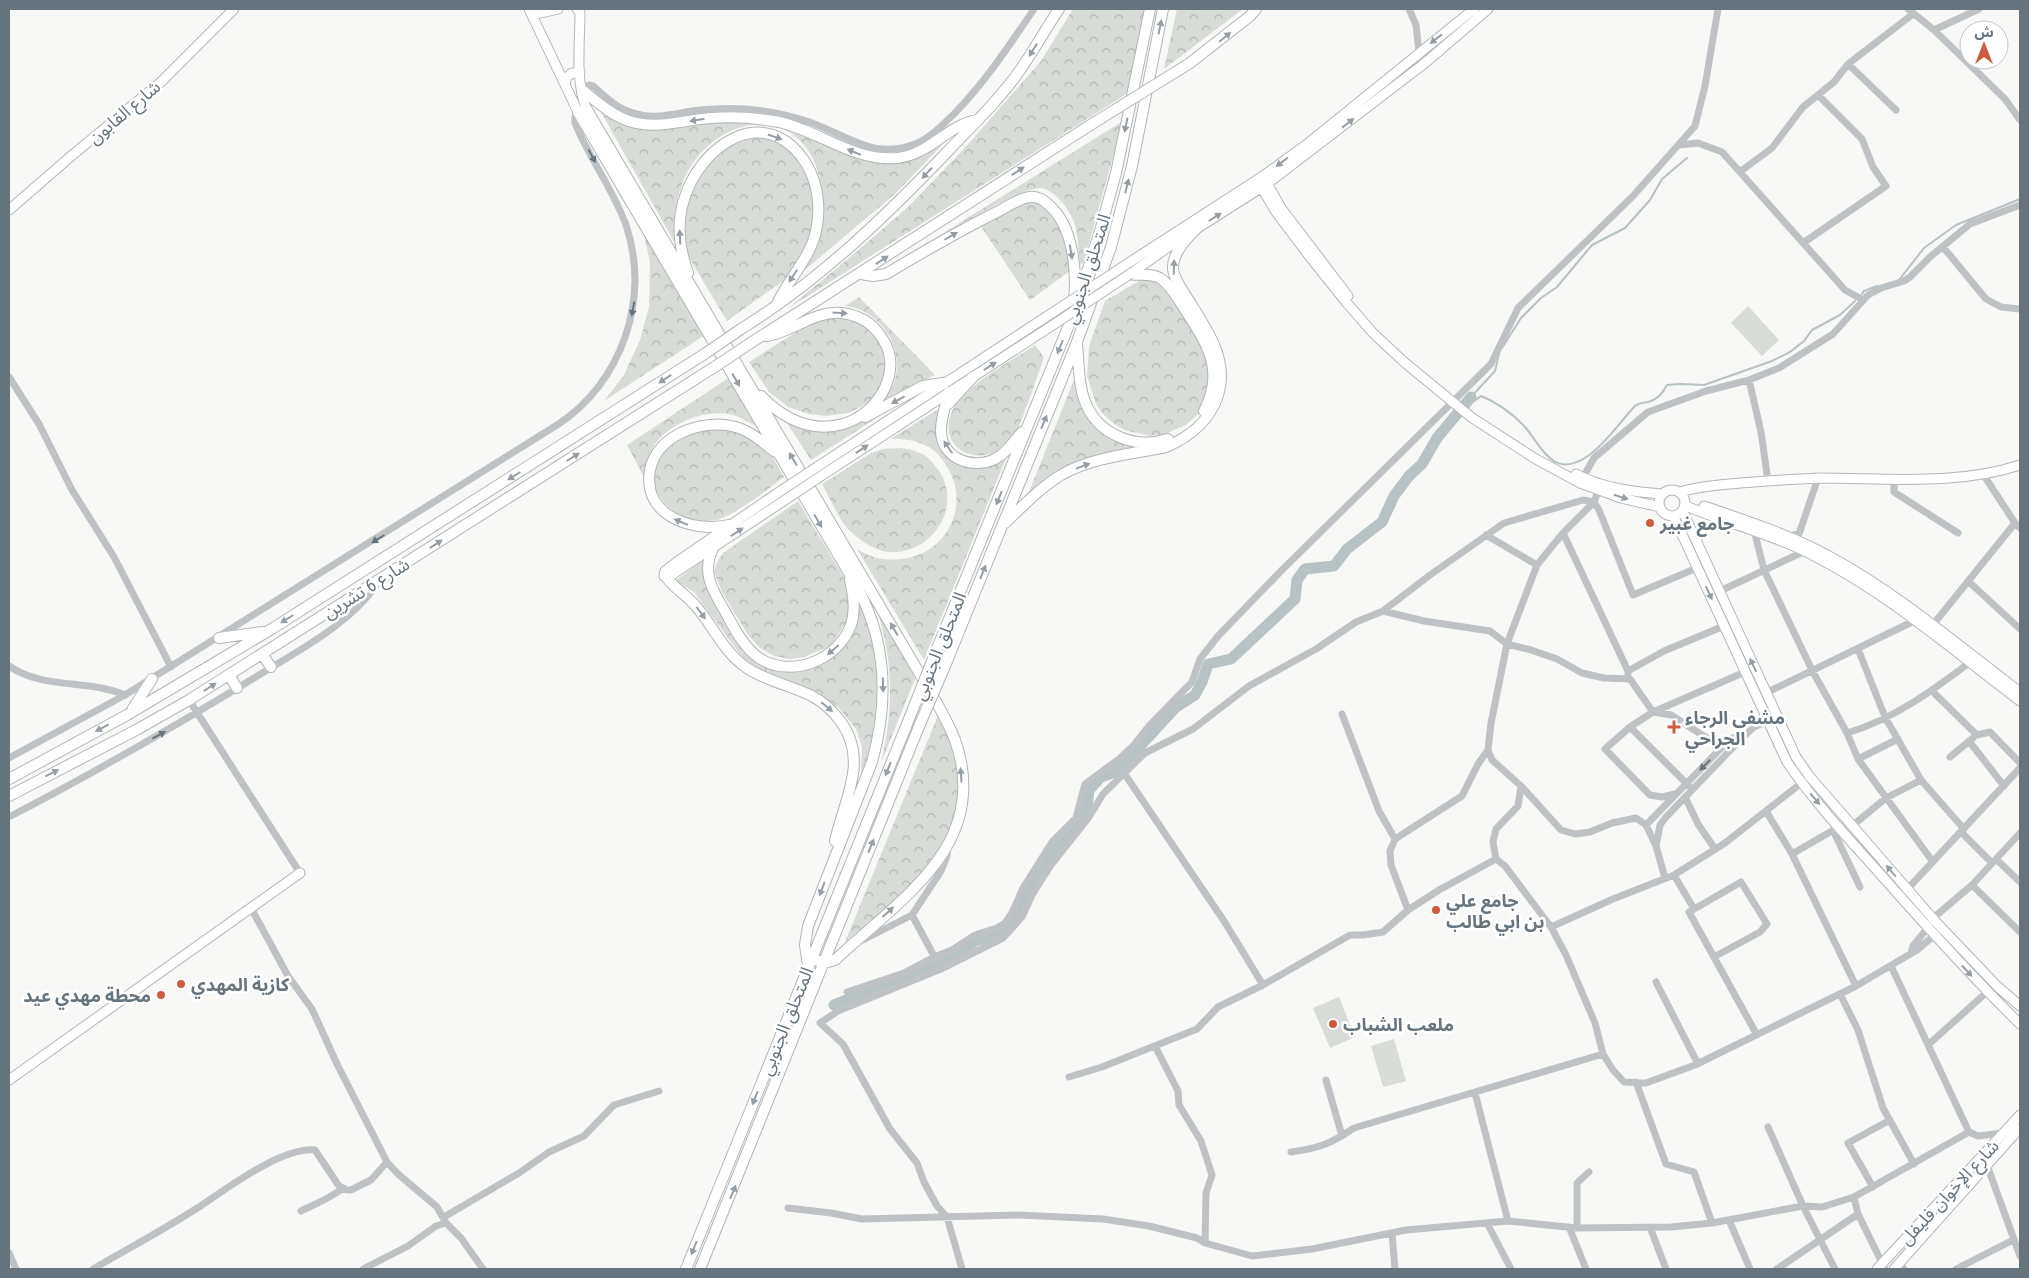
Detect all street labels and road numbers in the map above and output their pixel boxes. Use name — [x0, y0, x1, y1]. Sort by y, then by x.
street label: شارع القابون — [84, 76, 167, 151]
street label: المتحلق الجنوبي — [1059, 211, 1118, 328]
street label: شارع 6 تشرين — [319, 553, 415, 626]
street label: المتحلق الجنوبي — [908, 589, 973, 704]
street label: المتحلق الجنوبي — [755, 964, 820, 1079]
street label: شارع الإخوان فليفل — [1895, 1135, 2006, 1252]

